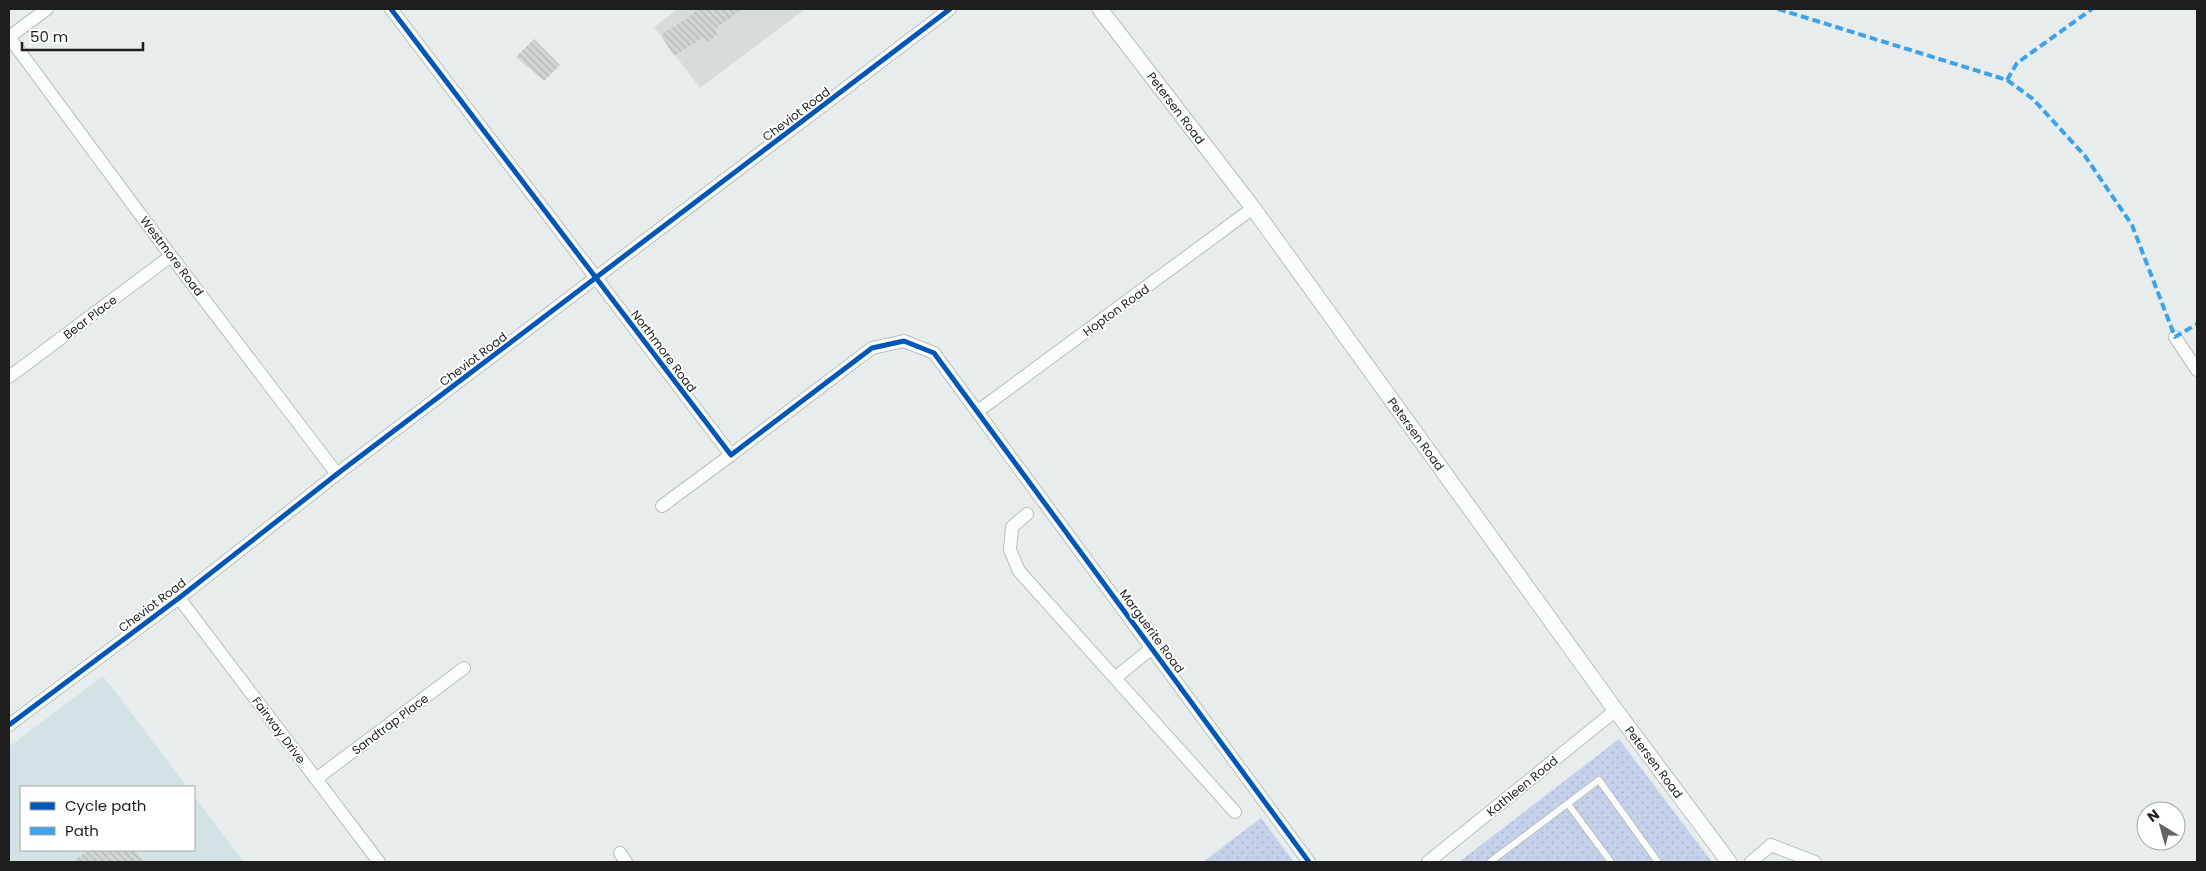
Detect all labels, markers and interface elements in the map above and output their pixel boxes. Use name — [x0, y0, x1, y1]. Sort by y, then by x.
scale bar — [22, 20, 144, 52]
text: 50 m — [30, 26, 68, 47]
street label: Petersen Road — [1143, 68, 1209, 148]
street label: Cheviot Road — [759, 83, 833, 145]
street label: Westmore Road — [136, 212, 208, 300]
street label: Hopton Road — [1079, 280, 1153, 340]
street label: Bear Place — [60, 291, 120, 343]
street label: Northmore Road — [627, 306, 701, 396]
street label: Cheviot Road — [436, 328, 510, 390]
street label: Petersen Road — [1384, 394, 1448, 474]
street label: Cheviot Road — [115, 574, 189, 636]
street label: Marguerite Road — [1116, 586, 1188, 676]
street label: Sandtrap Place — [348, 690, 432, 758]
street label: Fairway Drive — [248, 693, 310, 767]
street label: Petersen Road — [1621, 722, 1687, 802]
street label: Kathleen Road — [1483, 752, 1561, 820]
legend — [20, 786, 195, 851]
text: Cycle path — [65, 795, 146, 816]
north arrow — [2136, 801, 2186, 851]
text: N — [2143, 804, 2163, 827]
text: Path — [65, 820, 99, 841]

